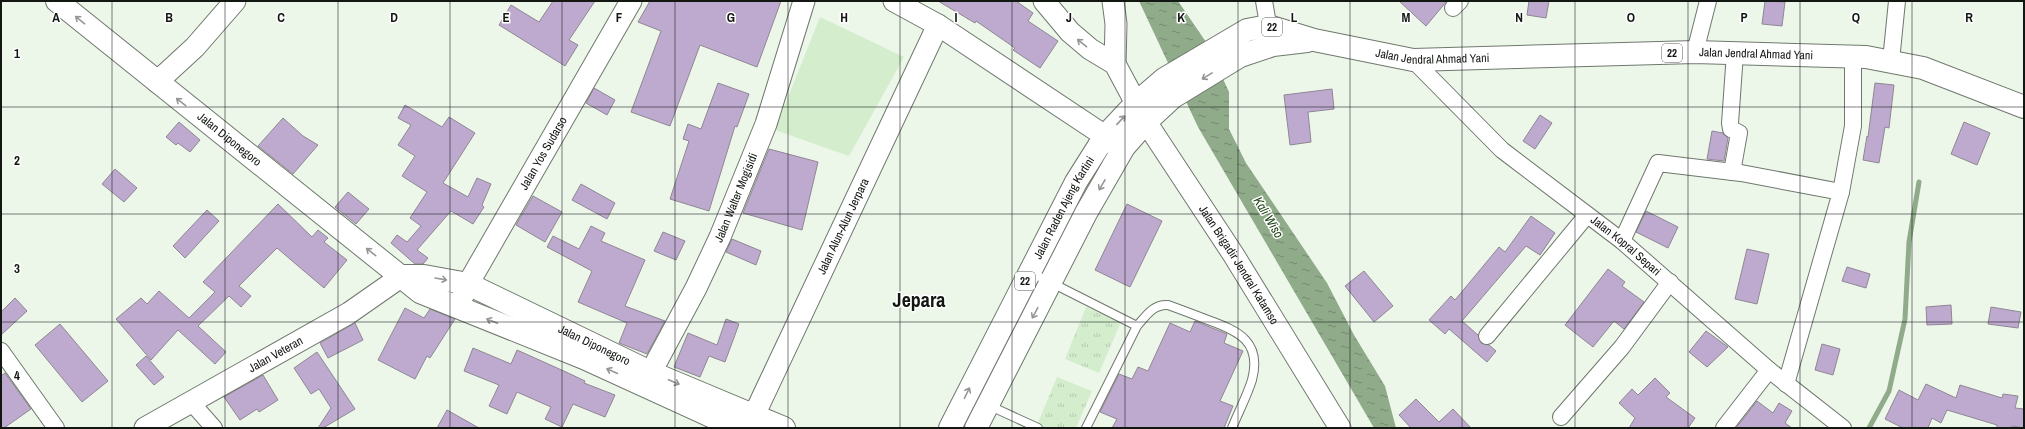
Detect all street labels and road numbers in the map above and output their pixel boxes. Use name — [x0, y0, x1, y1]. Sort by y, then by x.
road number: 22 — [1262, 18, 1282, 36]
road number: 22 — [1662, 44, 1682, 62]
street label: Jalan Jendral Ahmad Yani — [1699, 44, 1813, 63]
street label: Jalan Jendral Ahmad Yani — [1374, 45, 1490, 68]
street label: Jalan Diponegoro — [194, 109, 265, 170]
street label: Jalan Yos Sudarso — [516, 114, 571, 193]
street label: Jalan Walter Mogisidi — [711, 151, 761, 245]
street label: Jalan Raden Ajeng Kartini — [1030, 153, 1098, 262]
street label: Jalan Alun-Alun Jerpara — [814, 175, 873, 277]
street label: Jalan Brigadir Jendral Katamso — [1195, 202, 1282, 327]
street label: Jalan Kopral Separi — [1587, 212, 1664, 279]
road number: 22 — [1015, 272, 1035, 290]
street label: Jalan Diponegoro — [556, 321, 633, 369]
street label: Jalan Veteran — [245, 333, 306, 376]

